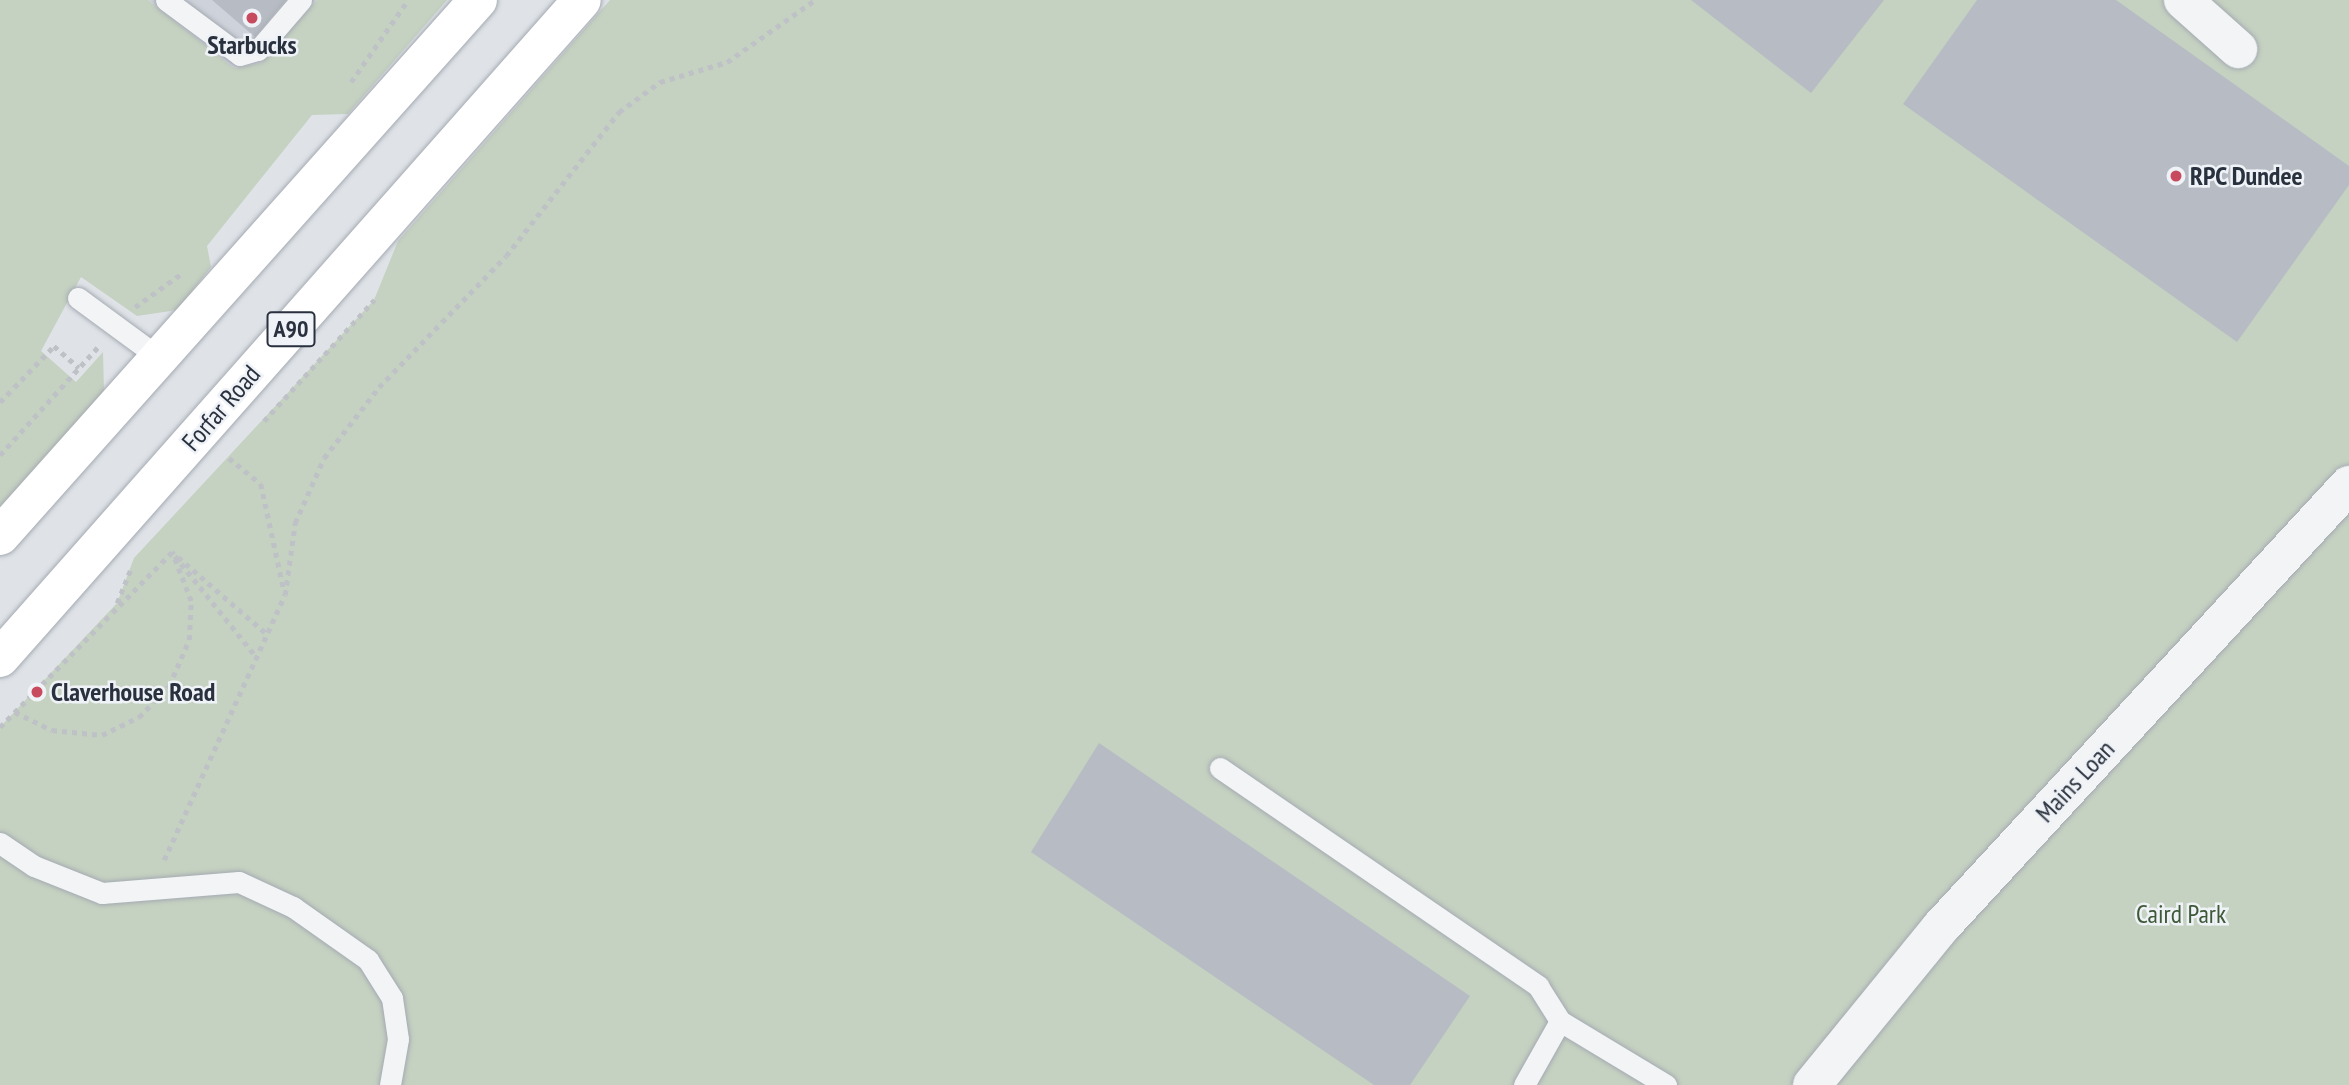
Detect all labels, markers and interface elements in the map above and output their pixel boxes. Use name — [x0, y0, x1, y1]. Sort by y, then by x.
marker: Starbucks — [244, 10, 260, 26]
place label: Starbucks — [207, 29, 297, 61]
place label: RPC Dundee — [2190, 160, 2303, 192]
marker: RPC Dundee — [2168, 168, 2184, 184]
road number: A90 — [266, 308, 316, 350]
street label: Forfar Road — [175, 359, 267, 457]
place label: Claverhouse Road — [51, 676, 215, 708]
marker: Claverhouse Road — [29, 684, 45, 700]
street label: Mains Loan — [2029, 733, 2121, 829]
park label: Caird Park — [2136, 898, 2226, 930]

